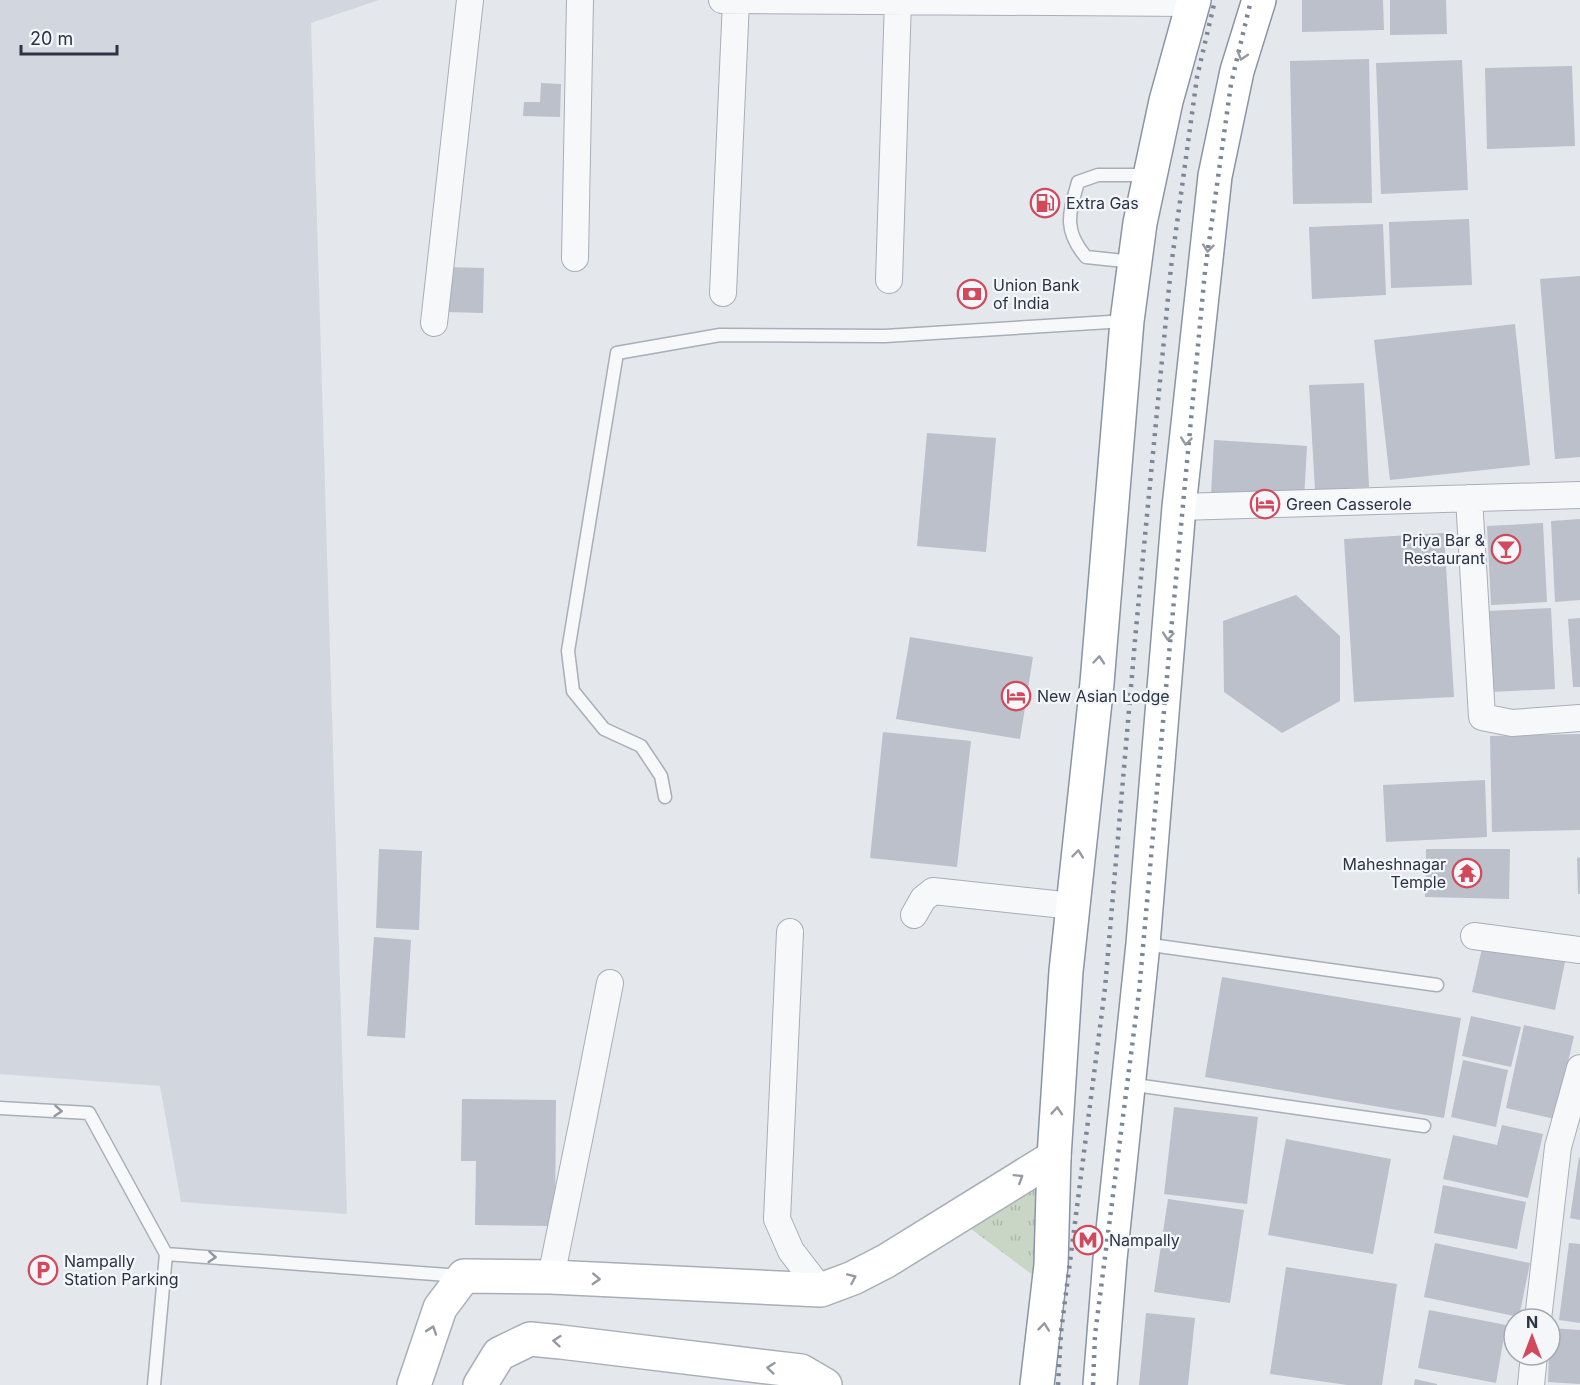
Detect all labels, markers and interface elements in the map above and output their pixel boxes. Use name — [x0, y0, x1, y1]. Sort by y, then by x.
scale bar — [21, 18, 117, 56]
text: 20 m — [30, 28, 73, 49]
one-way arrow — [1237, 50, 1249, 61]
fuel station icon: Extra Gas — [1029, 187, 1061, 219]
place label: Extra Gas — [1066, 193, 1139, 213]
one-way arrow — [1202, 243, 1214, 252]
place label: Union Bank of India — [993, 275, 1080, 313]
bank icon: Union Bank of India — [956, 278, 988, 310]
one-way arrow — [1180, 437, 1193, 446]
hotel icon: Green Casserole — [1249, 488, 1281, 520]
place label: Green Casserole — [1286, 494, 1412, 514]
place label: Priya Bar & Restaurant — [1402, 530, 1486, 568]
bar icon: Priya Bar & Restaurant — [1490, 533, 1522, 565]
one-way arrow — [1162, 631, 1175, 640]
one-way arrow — [1092, 656, 1105, 665]
hotel icon: New Asian Lodge — [1000, 680, 1032, 712]
place label: New Asian Lodge — [1037, 686, 1170, 706]
one-way arrow — [1071, 850, 1084, 859]
place label: Maheshnagar Temple — [1343, 854, 1446, 892]
temple icon: Maheshnagar Temple — [1451, 857, 1483, 889]
one-way arrow — [54, 1105, 63, 1118]
one-way arrow — [1050, 1107, 1063, 1116]
one-way arrow — [1013, 1174, 1023, 1186]
metro station icon: Nampally — [1072, 1224, 1104, 1256]
place label: Nampally — [1109, 1230, 1180, 1250]
place label: Nampally Station Parking — [64, 1251, 179, 1289]
one-way arrow — [208, 1251, 217, 1264]
parking icon: Nampally Station Parking — [27, 1254, 59, 1286]
one-way arrow — [592, 1273, 601, 1286]
one-way arrow — [845, 1273, 856, 1285]
north arrow — [1502, 1307, 1562, 1367]
text: N — [1526, 1312, 1538, 1332]
one-way arrow — [1037, 1322, 1050, 1331]
one-way arrow — [425, 1325, 438, 1336]
one-way arrow — [552, 1335, 561, 1348]
one-way arrow — [766, 1362, 775, 1375]

